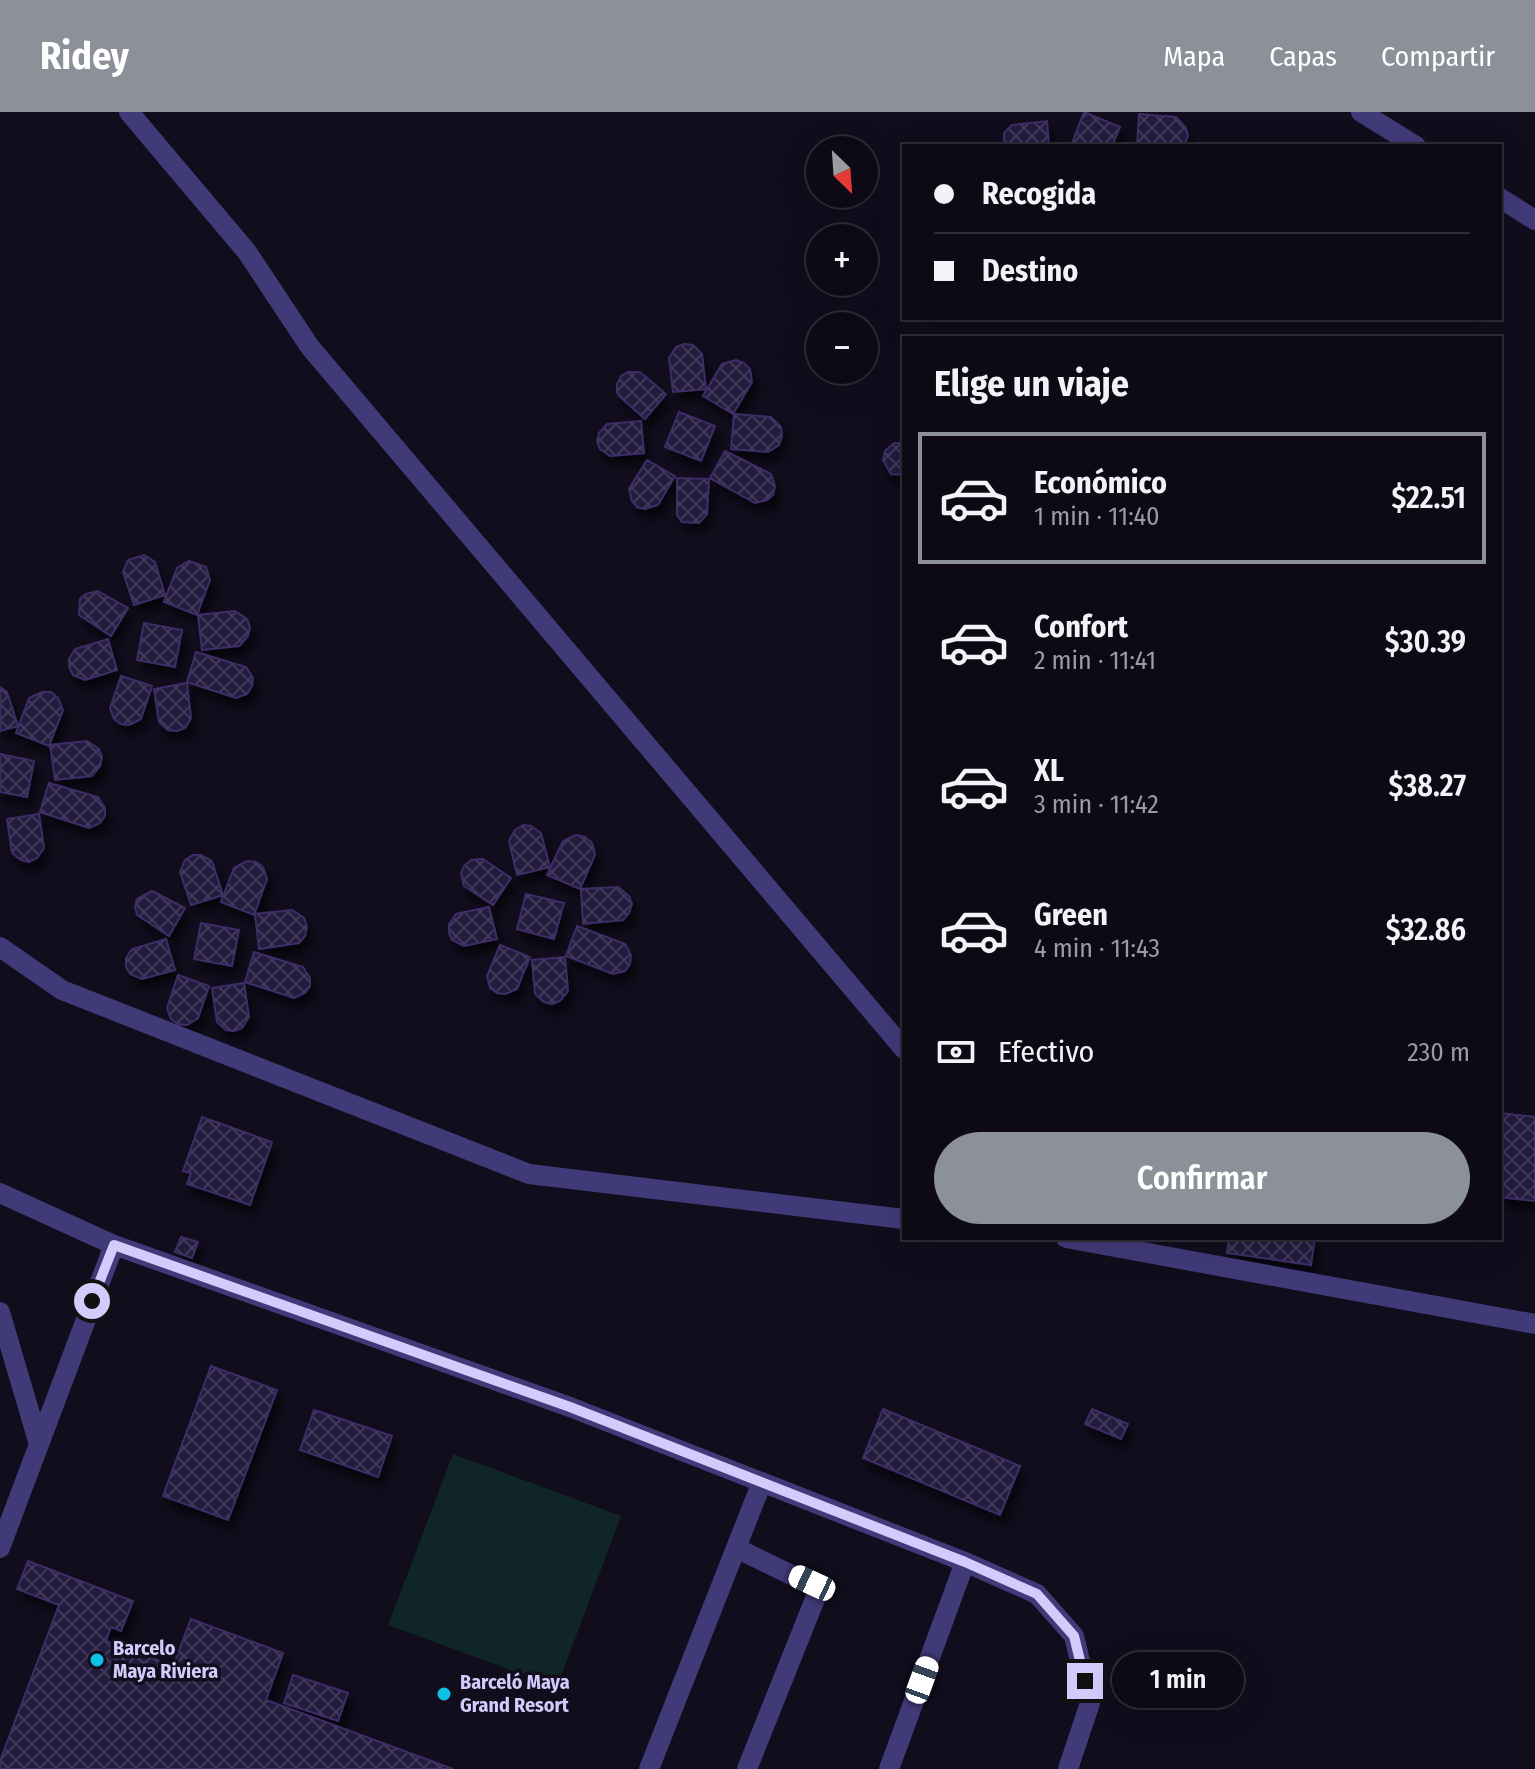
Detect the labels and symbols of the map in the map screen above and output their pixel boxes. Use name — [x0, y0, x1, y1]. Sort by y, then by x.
north arrow — [806, 136, 878, 208]
route start — [74, 1283, 110, 1319]
car — [785, 1562, 839, 1604]
place label: Barcelo Maya Riviera — [113, 1636, 218, 1683]
marker: Barcelo Maya Riviera — [88, 1651, 106, 1669]
car — [903, 1653, 941, 1707]
callout: 1 min — [1113, 1653, 1245, 1709]
route end — [1067, 1663, 1103, 1699]
place label: Barceló Maya Grand Resort — [460, 1670, 570, 1717]
marker: Barceló Maya Grand Resort — [435, 1685, 453, 1703]

